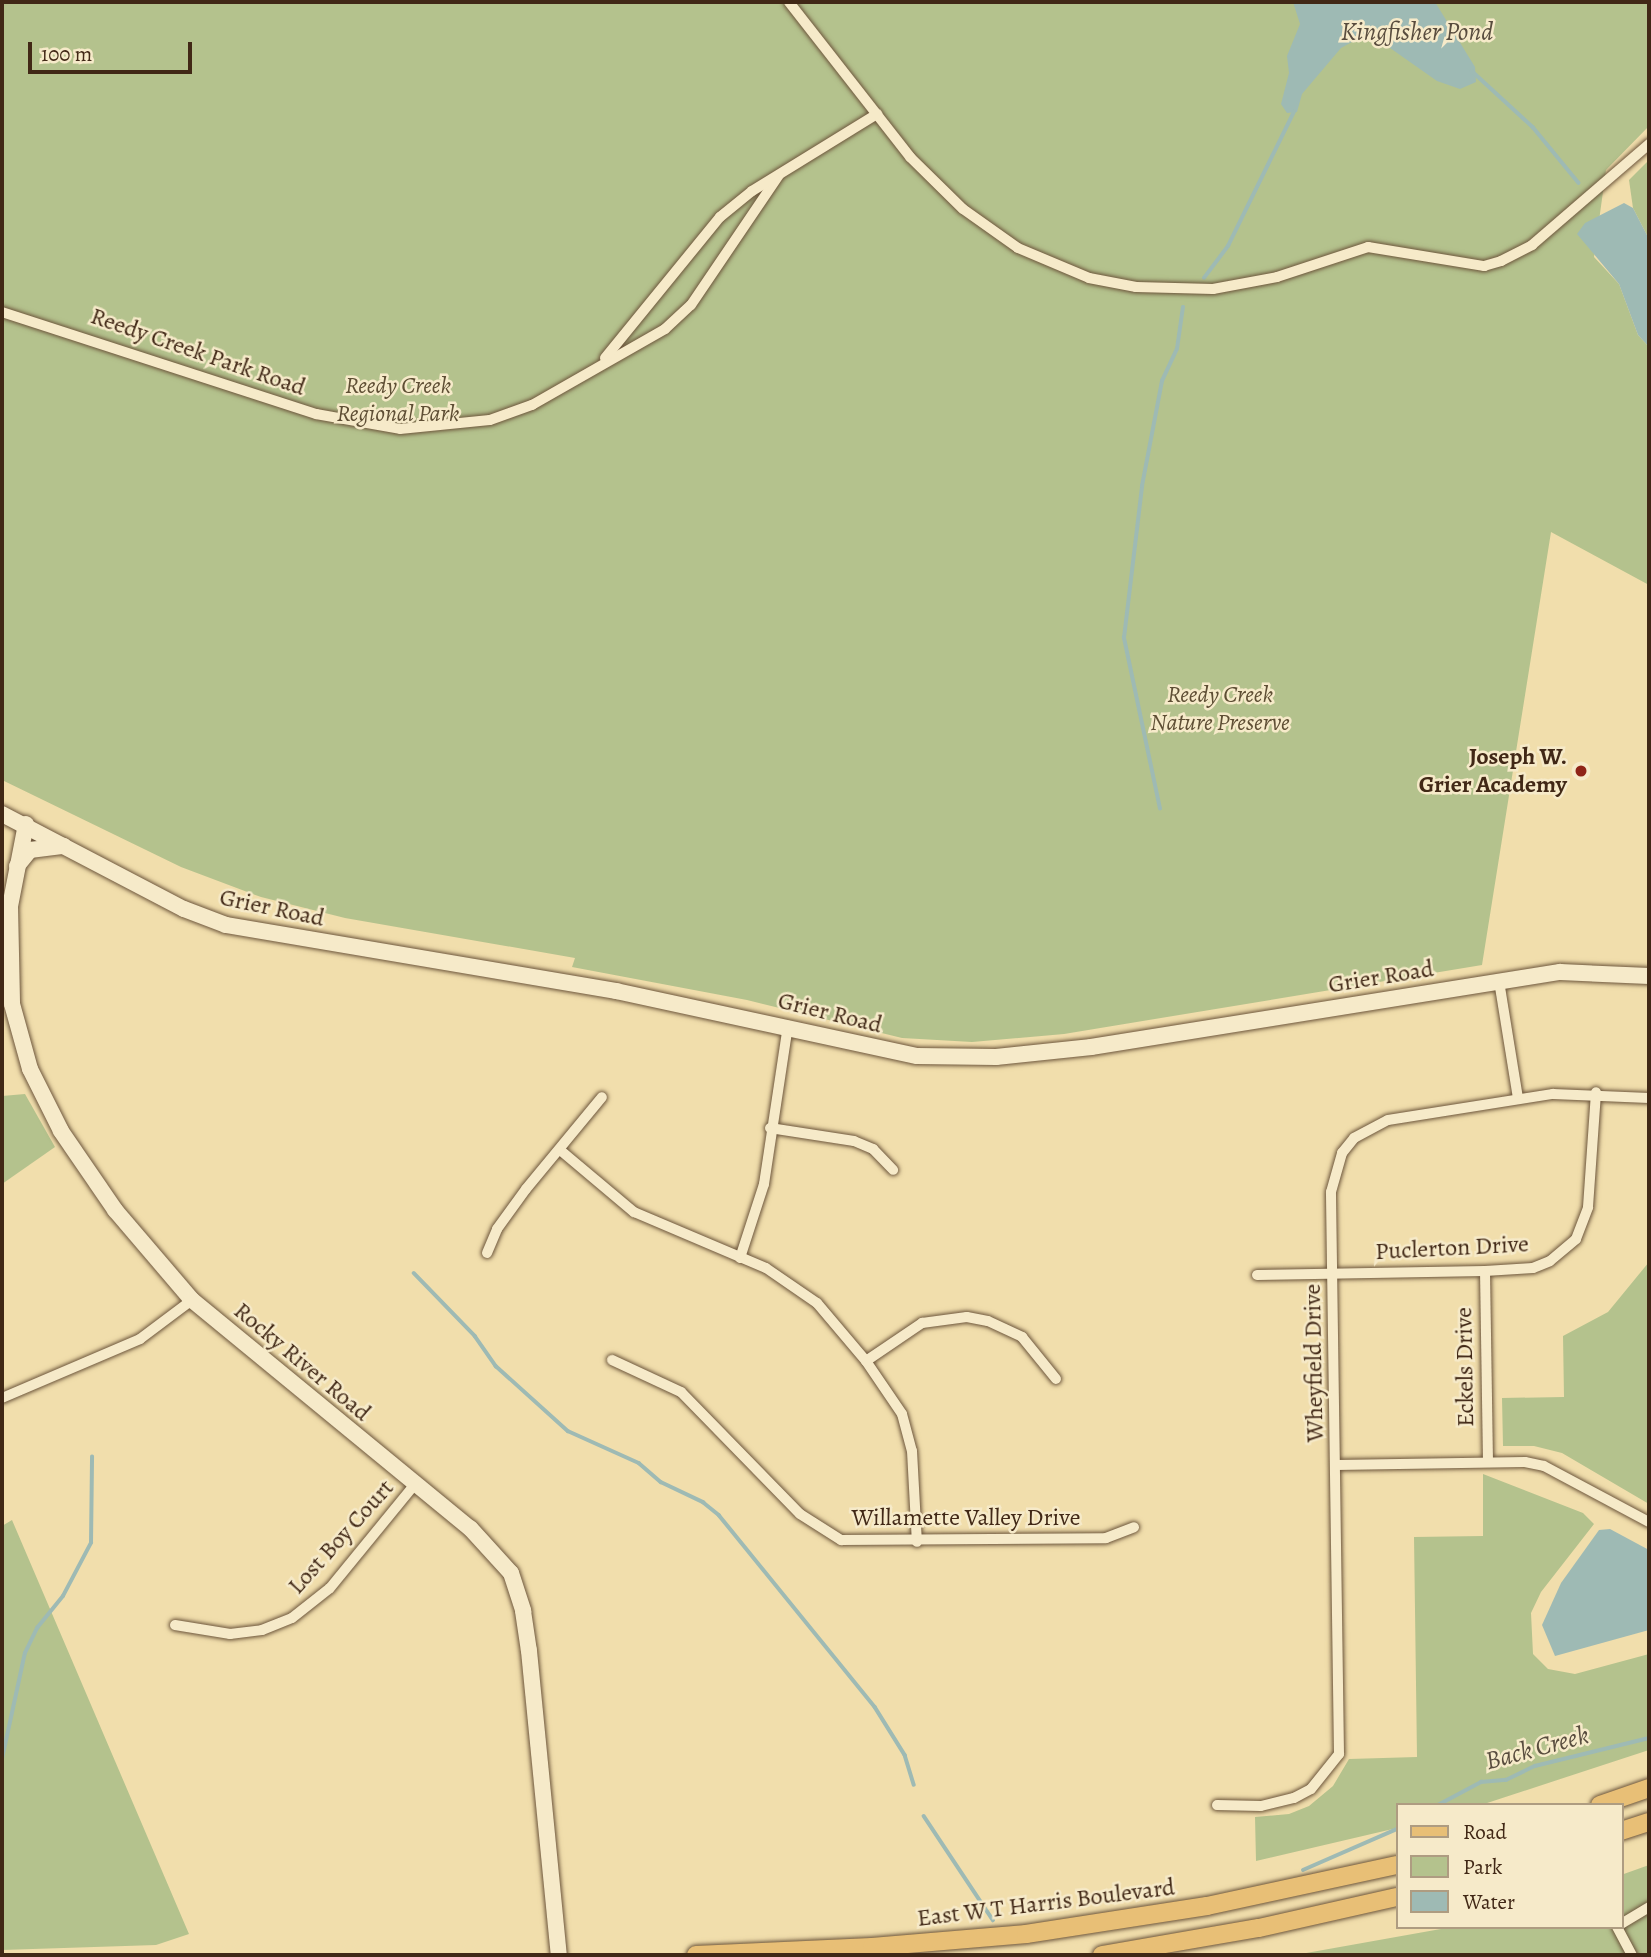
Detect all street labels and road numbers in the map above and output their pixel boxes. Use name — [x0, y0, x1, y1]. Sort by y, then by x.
street label: Reedy Creek Park Road — [87, 302, 309, 402]
street label: Grier Road — [217, 883, 327, 933]
street label: Grier Road — [1326, 954, 1436, 1000]
street label: Grier Road — [775, 986, 885, 1040]
street label: Puclerton Drive — [1374, 1230, 1530, 1266]
street label: Wheyfield Drive — [1298, 1283, 1330, 1443]
street label: Rocky River Road — [228, 1296, 376, 1428]
street label: Eckels Drive — [1450, 1307, 1480, 1427]
street label: Lost Boy Court — [282, 1474, 400, 1600]
street label: Willamette Valley Drive — [852, 1504, 1080, 1532]
street label: East W T Harris Boulevard — [915, 1873, 1177, 1933]

